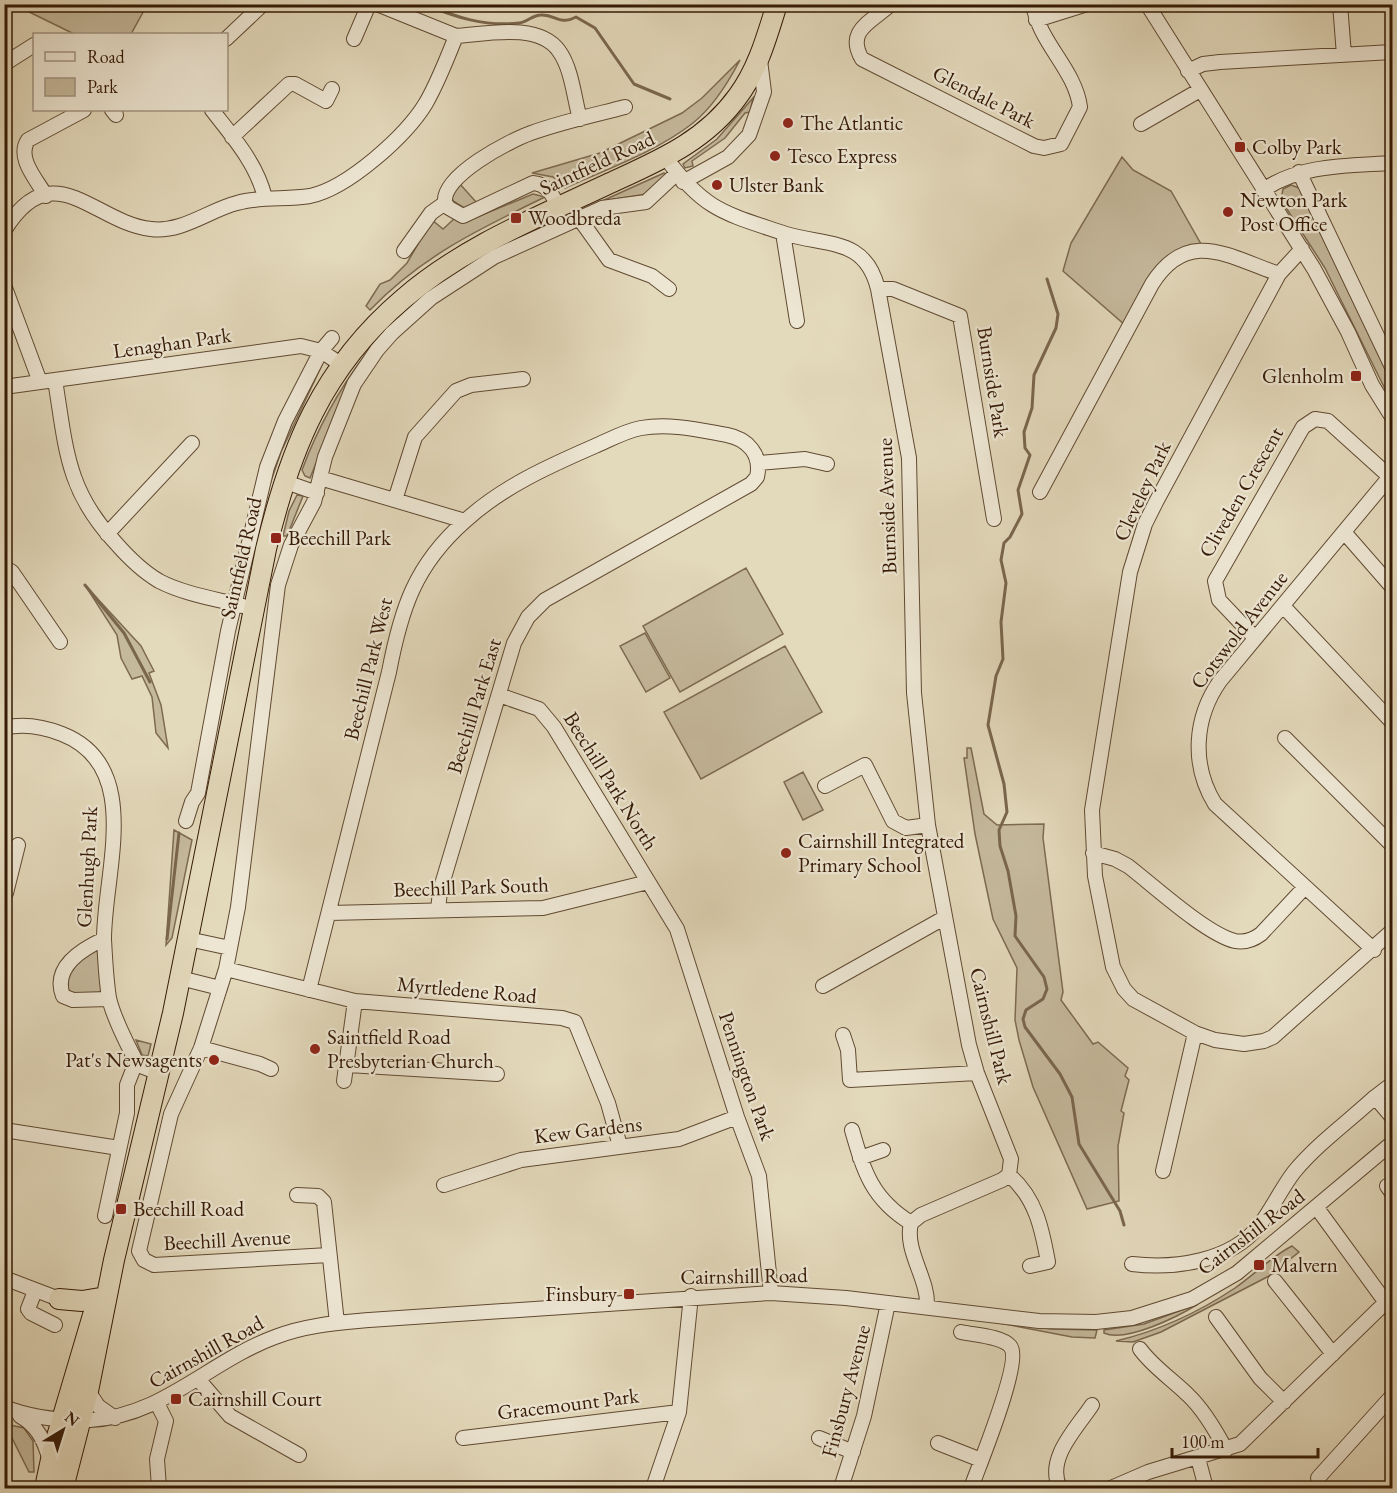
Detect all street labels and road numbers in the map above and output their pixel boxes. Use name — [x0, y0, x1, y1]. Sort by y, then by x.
street label: Glendale Park — [928, 59, 1041, 134]
street label: Saintfield Road — [535, 124, 659, 201]
street label: Lenaghan Park — [111, 321, 234, 364]
street label: Burnside Park — [971, 324, 1016, 441]
street label: Cliveden Crescent — [1192, 421, 1289, 562]
street label: Cleveley Park — [1107, 435, 1177, 545]
street label: Burnside Avenue — [871, 437, 902, 575]
street label: Saintfield Road — [213, 494, 268, 621]
street label: Cotswold Avenue — [1184, 565, 1293, 694]
street label: Beechill Park West — [337, 595, 398, 743]
street label: Beechill Park East — [440, 635, 507, 777]
street label: Beechill Park North — [558, 706, 665, 855]
street label: Glenhugh Park — [70, 804, 103, 928]
street label: Beechill Park South — [393, 870, 549, 903]
street label: Cairnshill Park — [964, 965, 1019, 1088]
street label: Myrtledene Road — [396, 970, 538, 1009]
street label: Pennington Park — [713, 1008, 782, 1145]
street label: Kew Gardens — [532, 1109, 644, 1150]
street label: Cairnshill Road — [1192, 1182, 1310, 1281]
street label: Beechill Avenue — [163, 1223, 291, 1256]
street label: Cairnshill Road — [680, 1261, 808, 1290]
street label: Cairnshill Road — [143, 1309, 268, 1394]
street label: Finsbury Avenue — [815, 1322, 876, 1460]
street label: Gracemount Park — [496, 1381, 641, 1426]

